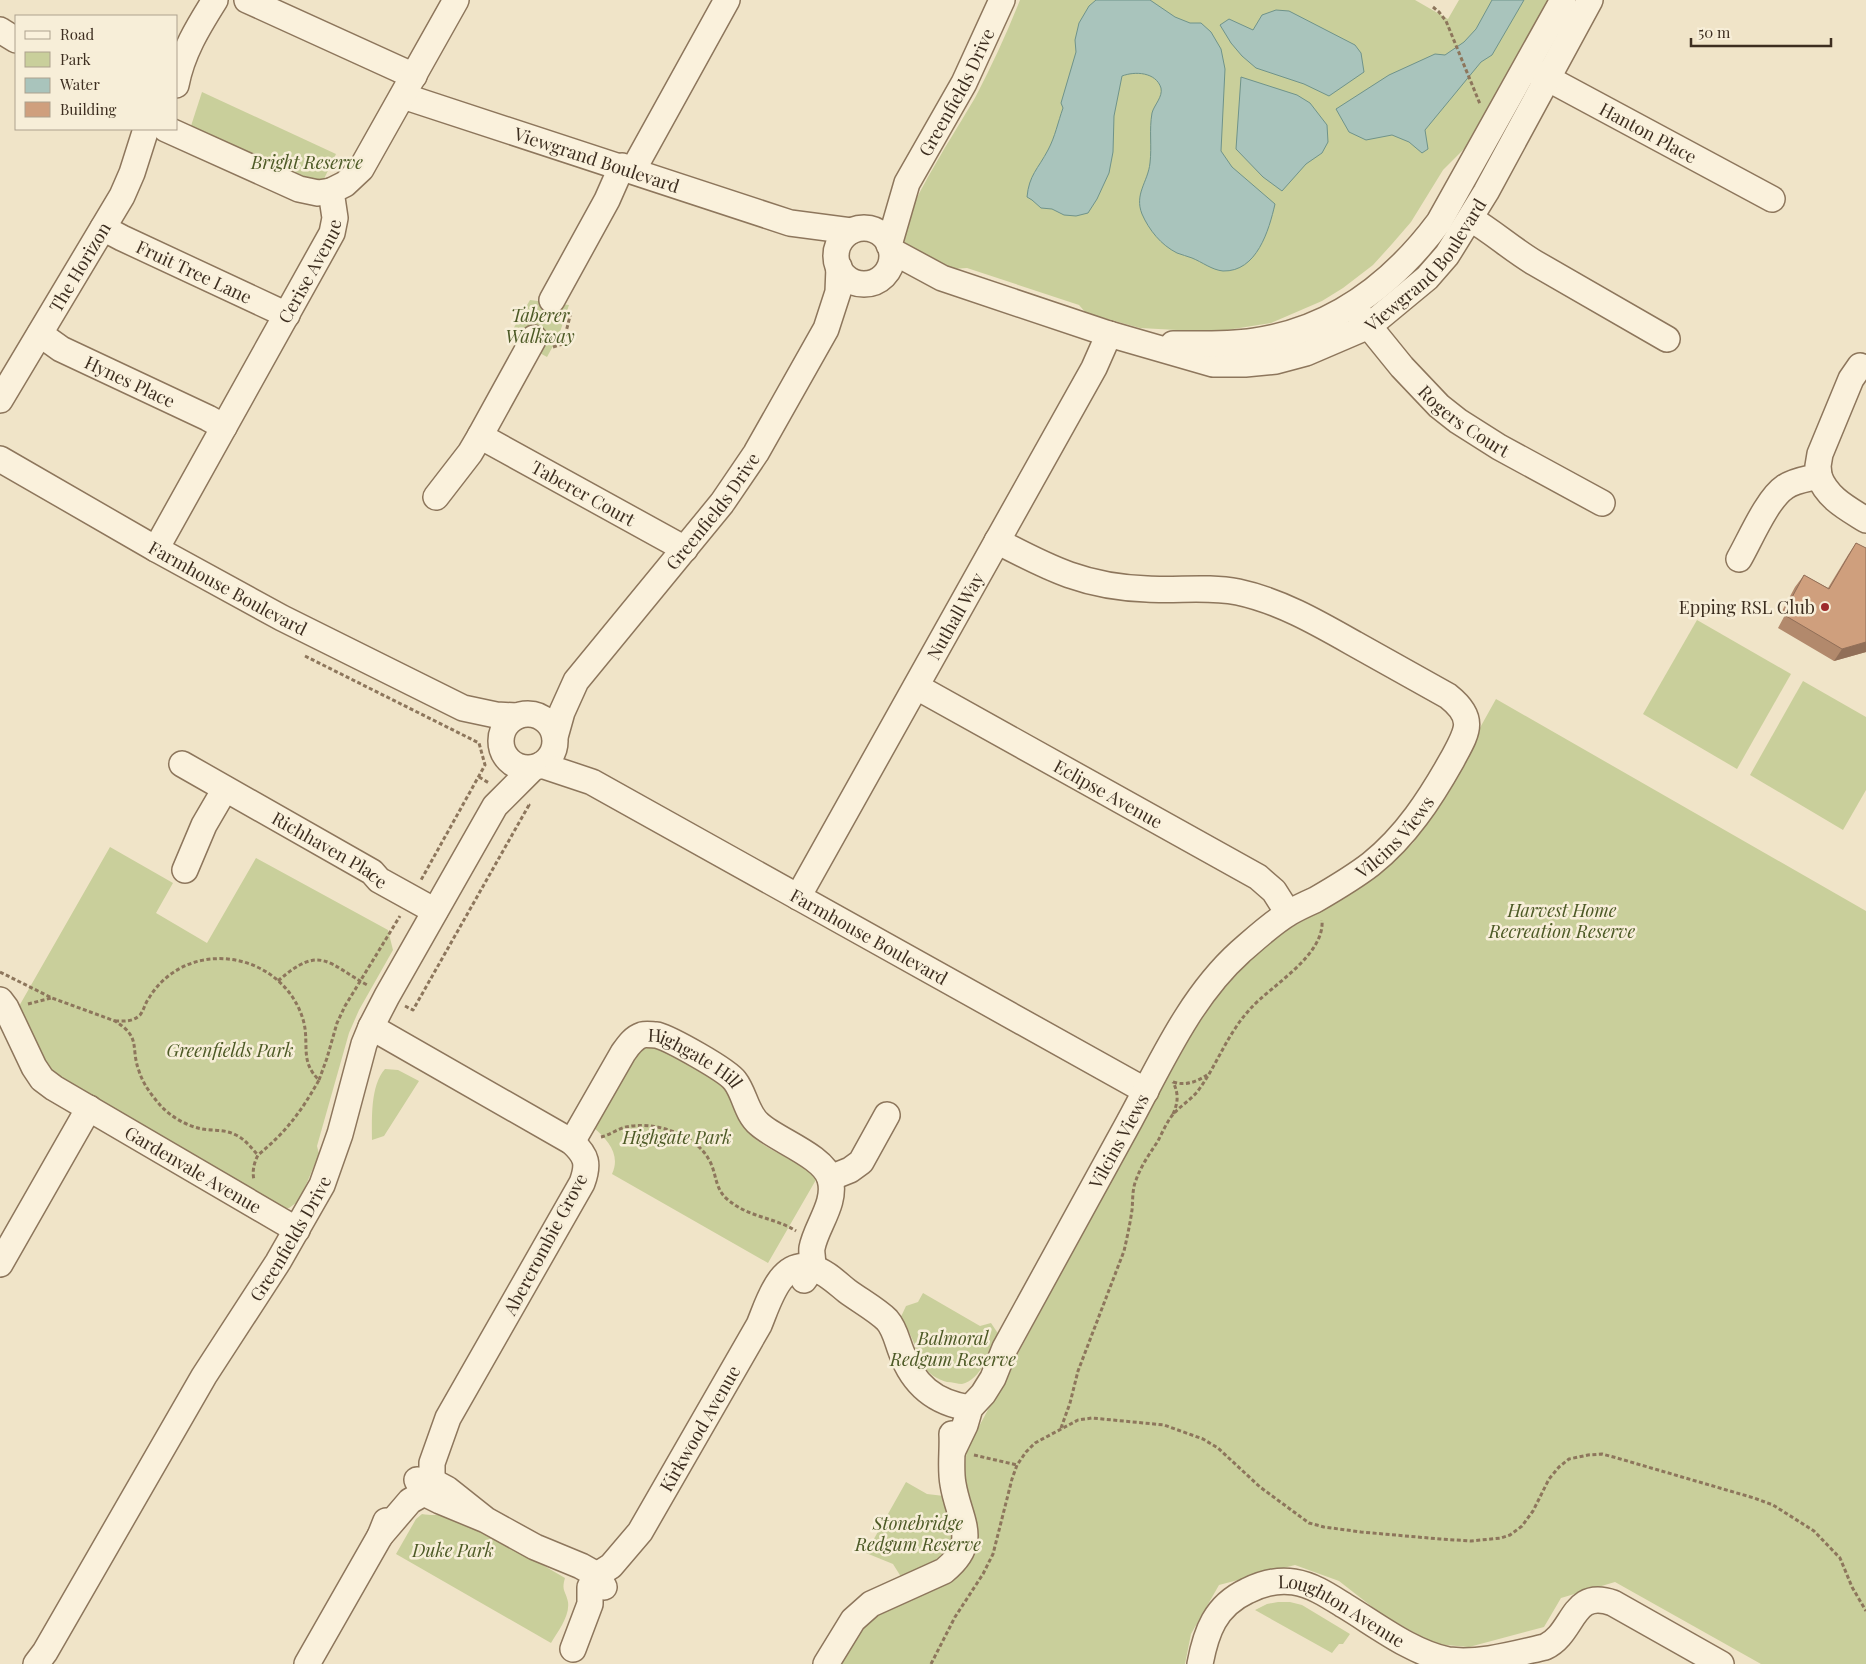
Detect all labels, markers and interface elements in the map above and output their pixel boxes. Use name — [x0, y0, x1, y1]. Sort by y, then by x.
legend — [15, 15, 178, 130]
scale bar — [1691, 15, 1831, 47]
text: 50 m — [1698, 22, 1731, 42]
text: Road — [60, 24, 94, 44]
street label: Greenfields Drive — [913, 24, 1000, 161]
text: Park — [60, 49, 92, 69]
text: Water — [59, 74, 100, 94]
street label: Hanton Place — [1595, 97, 1701, 168]
text: Building — [60, 99, 117, 119]
street label: Viewgrand Boulevard — [510, 121, 683, 198]
park label: Bright Reserve — [250, 150, 363, 174]
street label: Viewgrand Boulevard — [1359, 193, 1491, 337]
street label: The Horizon — [43, 217, 116, 316]
street label: Cerise Avenue — [272, 217, 346, 327]
street label: Fruit Tree Lane — [132, 234, 256, 309]
park label: Taberer Walkway — [505, 303, 575, 348]
street label: Hynes Place — [81, 350, 179, 413]
street label: Rogers Court — [1413, 380, 1514, 463]
street label: Greenfields Drive — [660, 448, 765, 575]
street label: Taberer Court — [527, 455, 640, 532]
street label: Farmhouse Boulevard — [144, 535, 312, 641]
street label: Nuthall Way — [921, 568, 989, 664]
place label: Epping RSL Club — [1679, 595, 1815, 619]
marker: Epping RSL Club — [1819, 601, 1831, 613]
street label: Eclipse Avenue — [1050, 754, 1167, 834]
street label: Vilcins Views — [1350, 791, 1439, 884]
street label: Richhaven Place — [268, 806, 391, 894]
street label: Farmhouse Boulevard — [786, 883, 953, 990]
park label: Harvest Home Recreation Reserve — [1488, 898, 1635, 943]
street label: Highgate Hill — [647, 1023, 748, 1092]
park label: Greenfields Park — [167, 1038, 293, 1062]
street label: Vilcins Views — [1083, 1089, 1154, 1193]
street label: Gardenvale Avenue — [121, 1120, 266, 1219]
park label: Highgate Park — [621, 1125, 732, 1149]
street label: Abercrombie Grove — [497, 1169, 593, 1320]
street label: Greenfields Drive — [244, 1173, 336, 1306]
park label: Balmoral Redgum Reserve — [889, 1326, 1016, 1371]
street label: Kirkwood Avenue — [654, 1361, 745, 1496]
park label: Stonebridge Redgum Reserve — [854, 1511, 981, 1556]
park label: Duke Park — [411, 1538, 494, 1562]
street label: Loughton Avenue — [1278, 1569, 1409, 1653]

